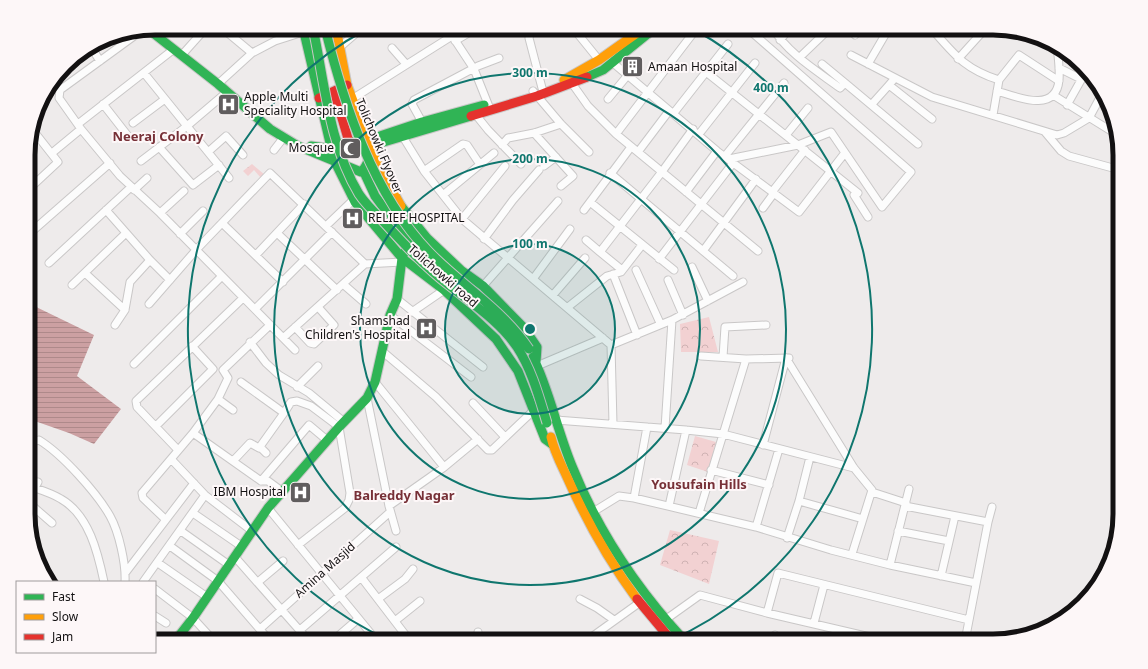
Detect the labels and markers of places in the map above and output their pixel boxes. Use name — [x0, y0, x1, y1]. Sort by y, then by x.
building icon: Amaan Hospital — [619, 54, 645, 80]
place label: Amaan Hospital — [648, 58, 737, 75]
place label: Apple Multi Speciality Hospital — [244, 88, 347, 119]
hospital icon: Apple Multi Speciality Hospital — [215, 91, 241, 117]
mosque icon: Mosque — [337, 135, 363, 161]
place label: Mosque — [289, 139, 334, 156]
hospital icon: RELIEF HOSPITAL — [340, 205, 366, 231]
place label: RELIEF HOSPITAL — [368, 209, 464, 226]
place label: Shamshad Children's Hospital — [305, 312, 410, 343]
hospital icon: Shamshad Children's Hospital — [413, 315, 439, 341]
centre of rings — [523, 322, 537, 336]
hospital icon: IBM Hospital — [288, 479, 314, 505]
place label: IBM Hospital — [214, 483, 286, 500]

